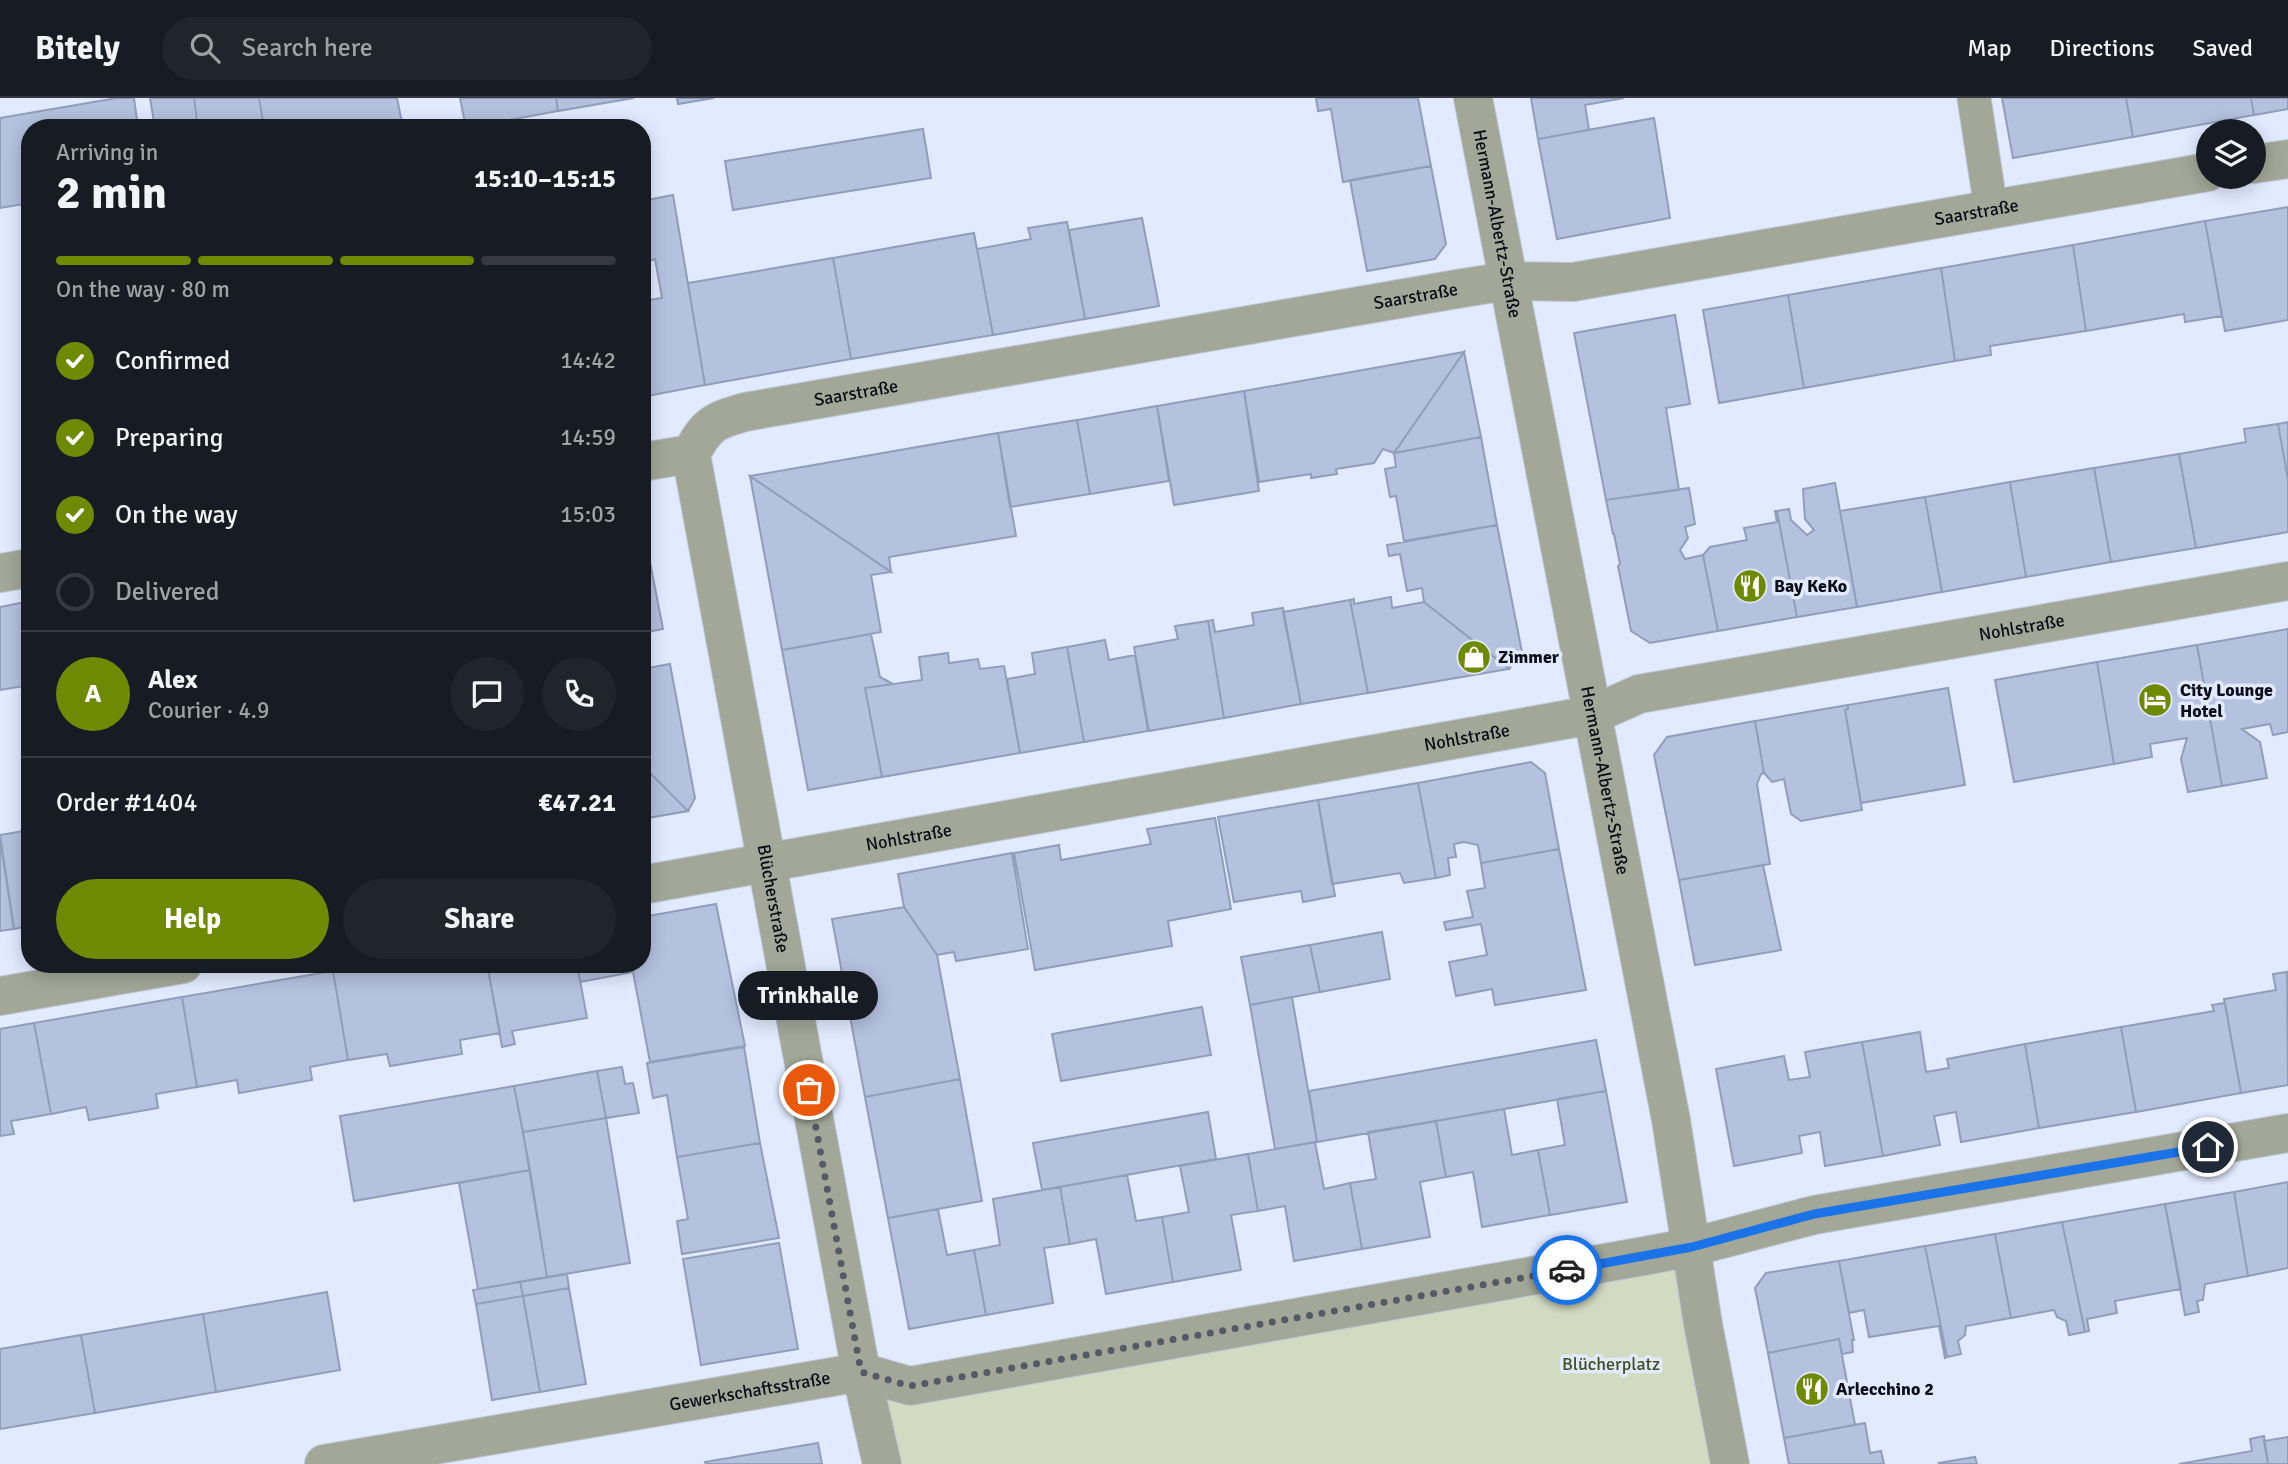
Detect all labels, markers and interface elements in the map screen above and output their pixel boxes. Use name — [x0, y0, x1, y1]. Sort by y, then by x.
search box — [162, 17, 652, 80]
text: Bitely — [35, 28, 120, 69]
icon: search — [186, 29, 224, 67]
text: Search here — [242, 32, 373, 64]
text: Map — [1967, 33, 2012, 63]
text: Directions — [2050, 33, 2155, 63]
text: Saved — [2193, 33, 2253, 63]
map controls — [2196, 119, 2266, 189]
button: layers — [2196, 119, 2266, 189]
street label: Hermann-Albertz-Straße — [1468, 127, 1526, 320]
text: Arriving in — [56, 138, 158, 167]
text: 15:10–15:15 — [474, 163, 616, 195]
text: 2 min — [56, 165, 167, 221]
street label: Saarstraße — [1933, 194, 2020, 230]
text: On the way · 80 m — [56, 275, 230, 304]
street label: Saarstraße — [1372, 278, 1460, 314]
icon: check — [56, 342, 94, 380]
text: Confirmed — [115, 345, 230, 377]
text: 14:42 — [560, 346, 616, 375]
street label: Saarstraße — [812, 375, 900, 411]
icon: check — [56, 419, 94, 457]
text: Preparing — [115, 422, 223, 454]
text: 14:59 — [560, 423, 616, 452]
icon: check — [56, 496, 94, 534]
text: On the way — [115, 499, 238, 531]
text: 15:03 — [560, 500, 616, 529]
restaurant icon: Bay KeKo — [1731, 567, 1769, 605]
place label: Bay KeKo — [1774, 575, 1847, 597]
text: Delivered — [115, 576, 220, 608]
street label: Nohlstraße — [1977, 609, 2066, 646]
shop icon: Zimmer — [1455, 638, 1493, 676]
place label: Zimmer — [1498, 646, 1560, 668]
button: chat — [450, 657, 524, 731]
button: phone — [542, 657, 616, 731]
text: Alex — [148, 664, 198, 696]
text: A — [85, 678, 101, 710]
place label: City Lounge Hotel — [2180, 679, 2273, 722]
hotel icon: City Lounge Hotel — [2136, 681, 2174, 719]
street label: Hermann-Albertz-Straße — [1576, 684, 1634, 877]
text: Courier · 4.9 — [148, 696, 269, 725]
street label: Nohlstraße — [1422, 719, 1512, 756]
text: Order #1404 — [56, 787, 197, 819]
text: €47.21 — [538, 787, 616, 819]
street label: Nohlstraße — [864, 819, 953, 856]
street label: Blücherstraße — [752, 842, 794, 954]
button: Help — [56, 879, 329, 959]
button: Share — [343, 879, 616, 959]
callout: Trinkhalle — [739, 971, 879, 1020]
text: Trinkhalle — [757, 981, 859, 1010]
pin — [779, 1060, 839, 1120]
icon: bag — [790, 1071, 828, 1109]
pin — [2178, 1117, 2238, 1177]
icon: home — [2189, 1128, 2227, 1166]
courier — [1532, 1235, 1602, 1305]
icon: car — [1548, 1251, 1586, 1289]
park label: Blücherplatz — [1562, 1353, 1660, 1375]
street label: Gewerkschaftsstraße — [668, 1366, 832, 1416]
restaurant icon: Arlecchino 2 — [1793, 1370, 1831, 1408]
place label: Arlecchino 2 — [1836, 1378, 1934, 1400]

